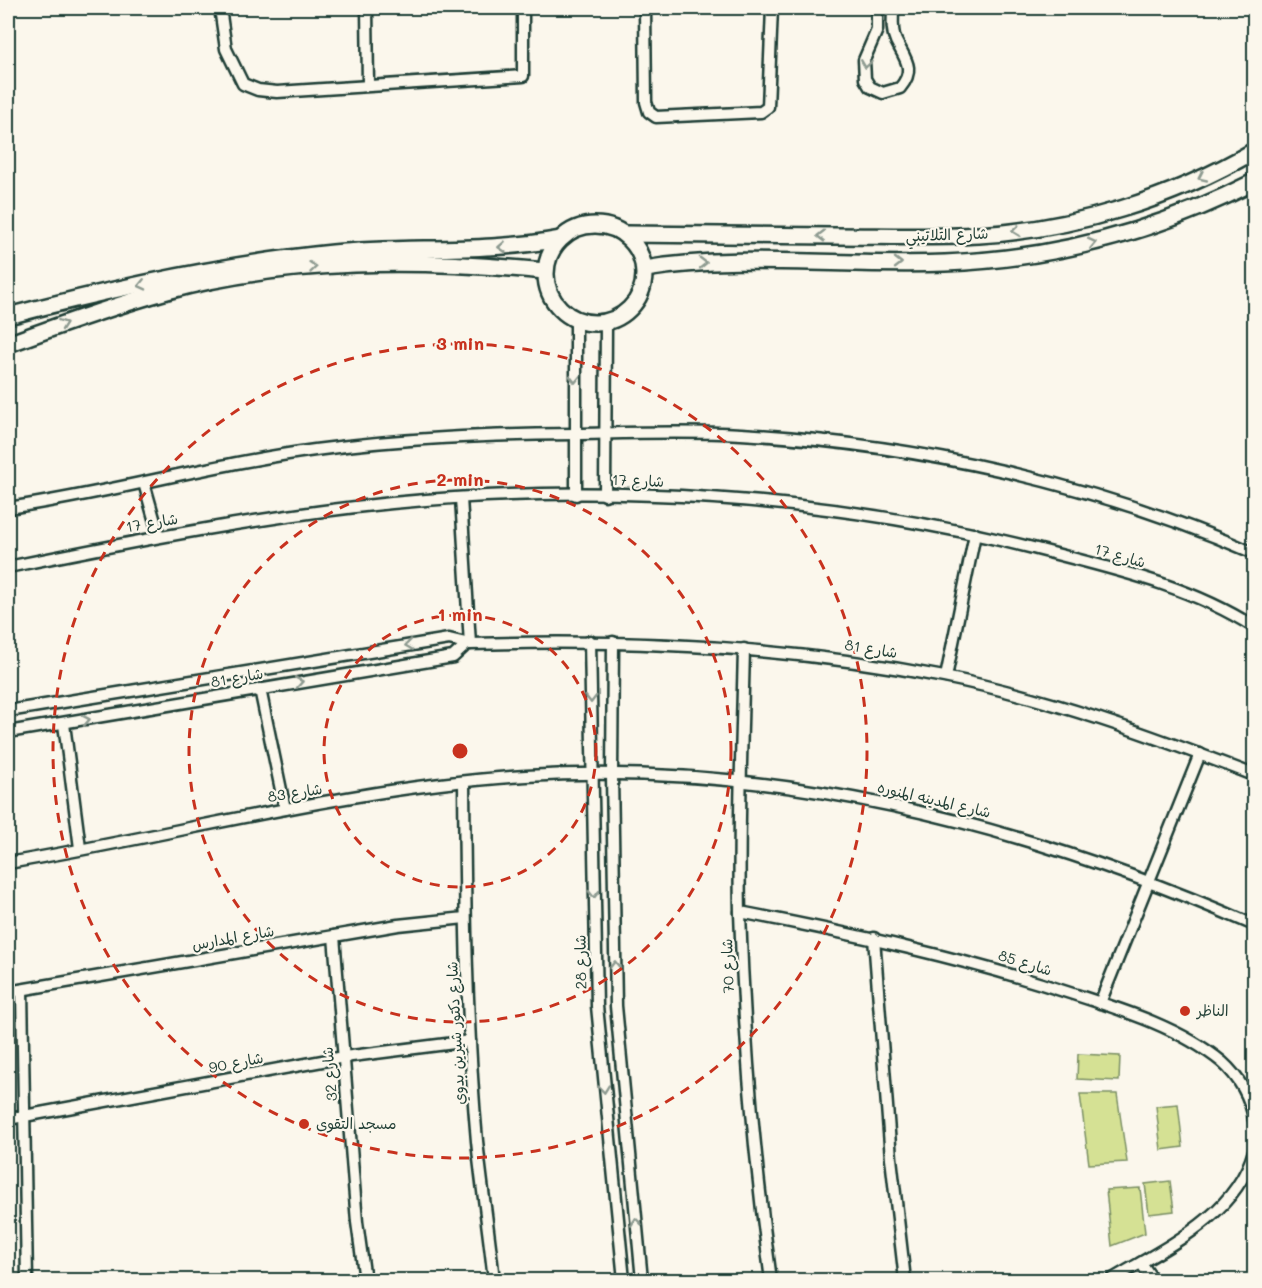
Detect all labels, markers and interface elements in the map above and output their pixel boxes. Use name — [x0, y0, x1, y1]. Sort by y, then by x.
one-way arrow — [860, 59, 872, 68]
one-way arrow — [1198, 170, 1209, 182]
street label: شارع التلاتيني — [905, 223, 989, 249]
one-way arrow — [1011, 225, 1020, 237]
one-way arrow — [817, 230, 826, 242]
one-way arrow — [1087, 237, 1097, 250]
one-way arrow — [498, 240, 507, 253]
one-way arrow — [699, 257, 708, 269]
one-way arrow — [894, 257, 903, 269]
one-way arrow — [309, 261, 318, 274]
one-way arrow — [137, 277, 147, 290]
one-way arrow — [57, 319, 67, 332]
text: 3 min — [436, 331, 484, 355]
one-way arrow — [569, 374, 581, 383]
text: 2 min — [436, 467, 484, 491]
street label: شارع 17 — [612, 469, 665, 492]
street label: شارع 17 — [124, 508, 179, 537]
street label: شارع 17 — [1092, 538, 1148, 573]
text: 1 min — [437, 602, 483, 626]
street label: شارع 81 — [843, 634, 899, 663]
one-way arrow — [405, 638, 414, 650]
street label: شارع 81 — [209, 663, 265, 692]
one-way arrow — [293, 676, 303, 689]
one-way arrow — [585, 695, 597, 704]
one-way arrow — [81, 714, 91, 727]
centre of rings — [450, 741, 470, 761]
street label: شارع المدينه المنوره — [875, 776, 993, 823]
street label: شارع 83 — [266, 778, 324, 807]
one-way arrow — [588, 890, 601, 899]
street label: شارع المدارس — [190, 920, 276, 955]
street label: شارع 28 — [570, 934, 591, 990]
street label: شارع 70 — [716, 938, 739, 994]
street label: شارع 85 — [996, 944, 1055, 981]
street label: شارع دكتور شيرين بدوي — [441, 961, 471, 1105]
one-way arrow — [609, 961, 621, 970]
place label: الناظر — [1195, 1000, 1229, 1020]
marker: الناظر — [1178, 1004, 1192, 1018]
street label: شارع 32 — [317, 1046, 342, 1102]
street label: شارع 90 — [207, 1047, 265, 1078]
one-way arrow — [597, 1085, 610, 1094]
place label: مسجد التقوى — [316, 1113, 397, 1133]
marker: مسجد التقوى — [297, 1117, 311, 1131]
one-way arrow — [630, 1218, 642, 1227]

